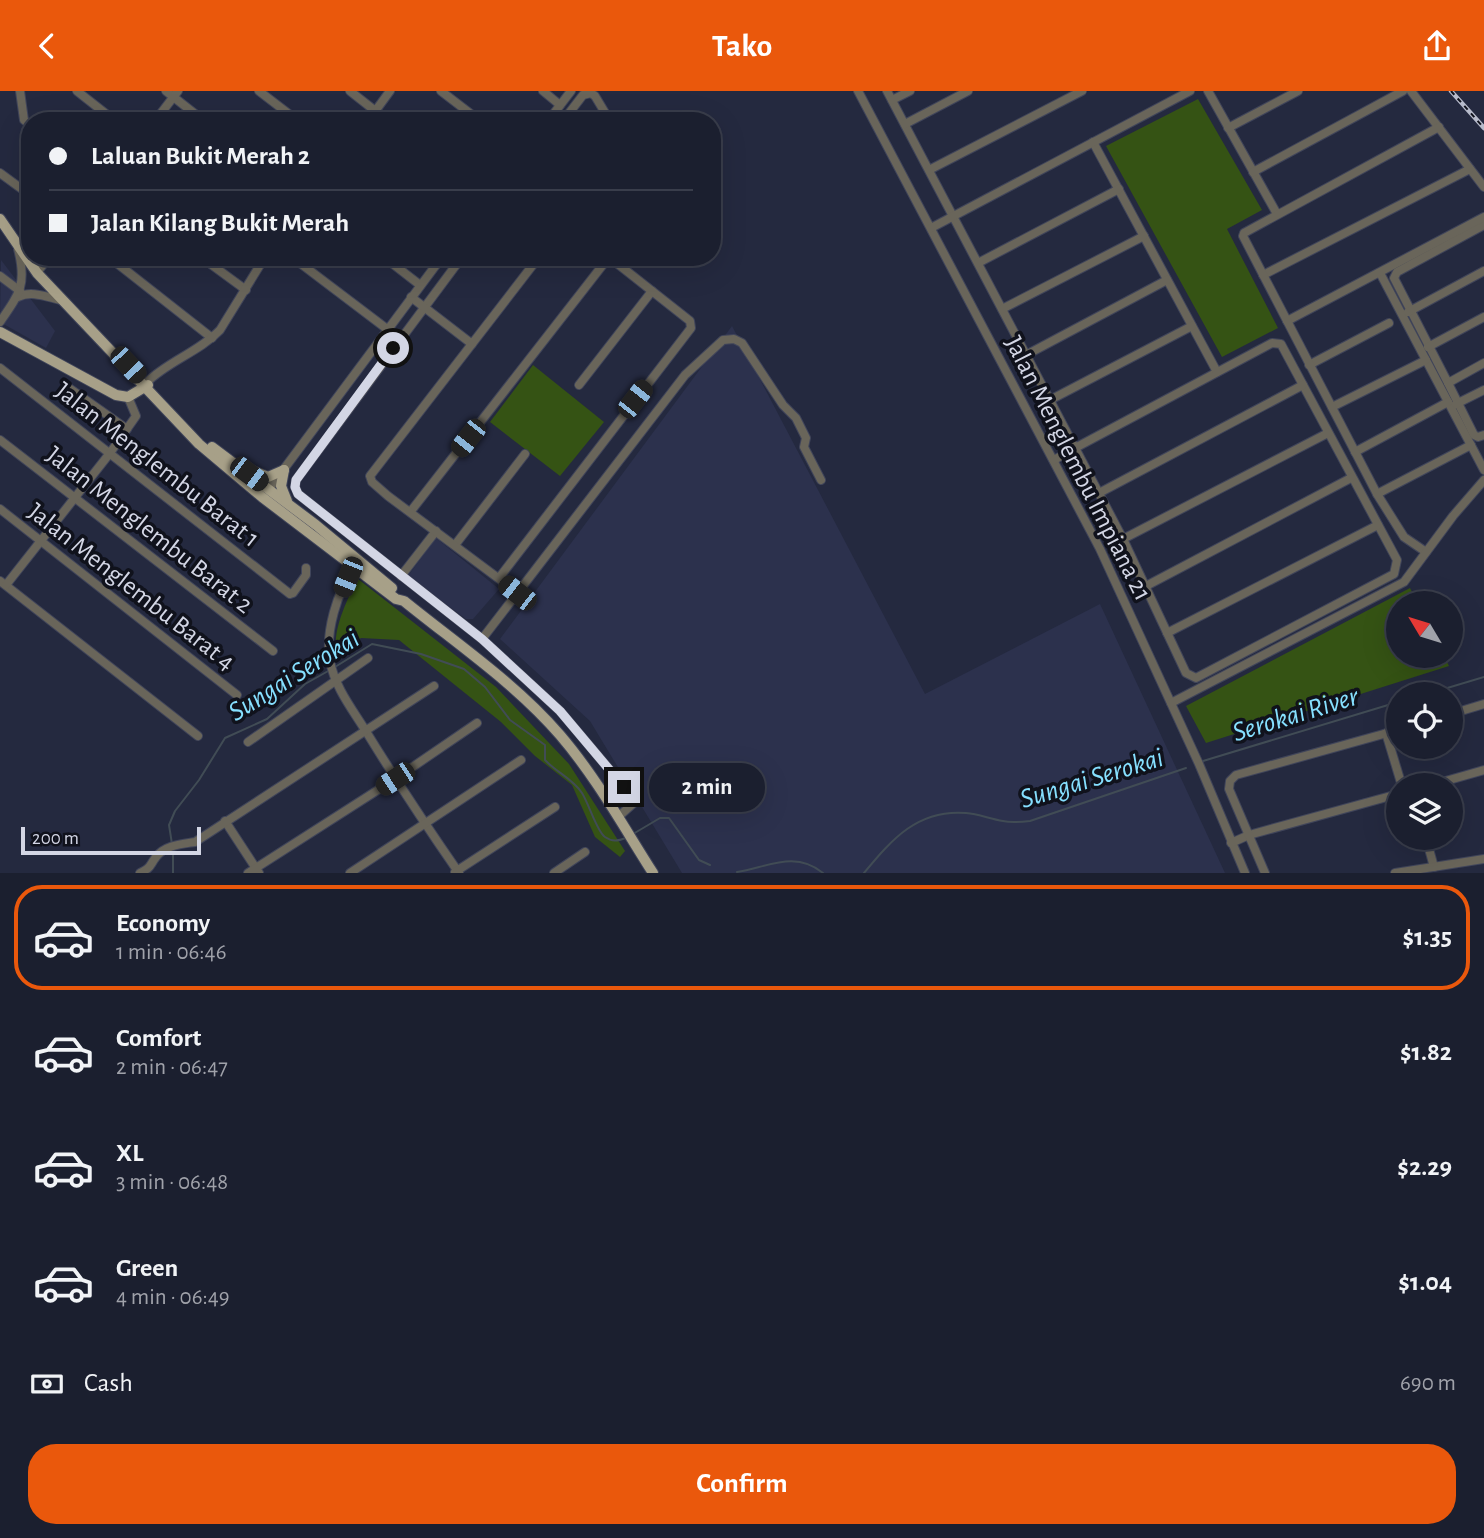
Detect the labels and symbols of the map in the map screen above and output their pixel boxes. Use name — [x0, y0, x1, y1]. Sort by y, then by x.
route start — [377, 332, 409, 364]
street label: Jalan Menglembu Impiana 21 — [1000, 332, 1156, 605]
car — [106, 342, 151, 388]
car — [614, 376, 657, 422]
street label: Jalan Menglembu Barat 1 — [50, 377, 264, 552]
car — [447, 415, 490, 461]
street label: Jalan Menglembu Barat 2 — [41, 441, 258, 618]
car — [226, 453, 273, 495]
street label: Jalan Menglembu Barat 4 — [23, 498, 240, 675]
car — [331, 554, 366, 600]
car — [494, 572, 541, 614]
north arrow — [1386, 591, 1463, 669]
water label: Sungai Serokai — [224, 625, 364, 727]
water label: Serokai River — [1229, 682, 1363, 747]
water label: Sungai Serokai — [1017, 744, 1166, 814]
car — [372, 759, 419, 799]
callout: 2 min — [648, 763, 764, 811]
route end — [608, 771, 640, 803]
scale bar — [21, 824, 201, 856]

